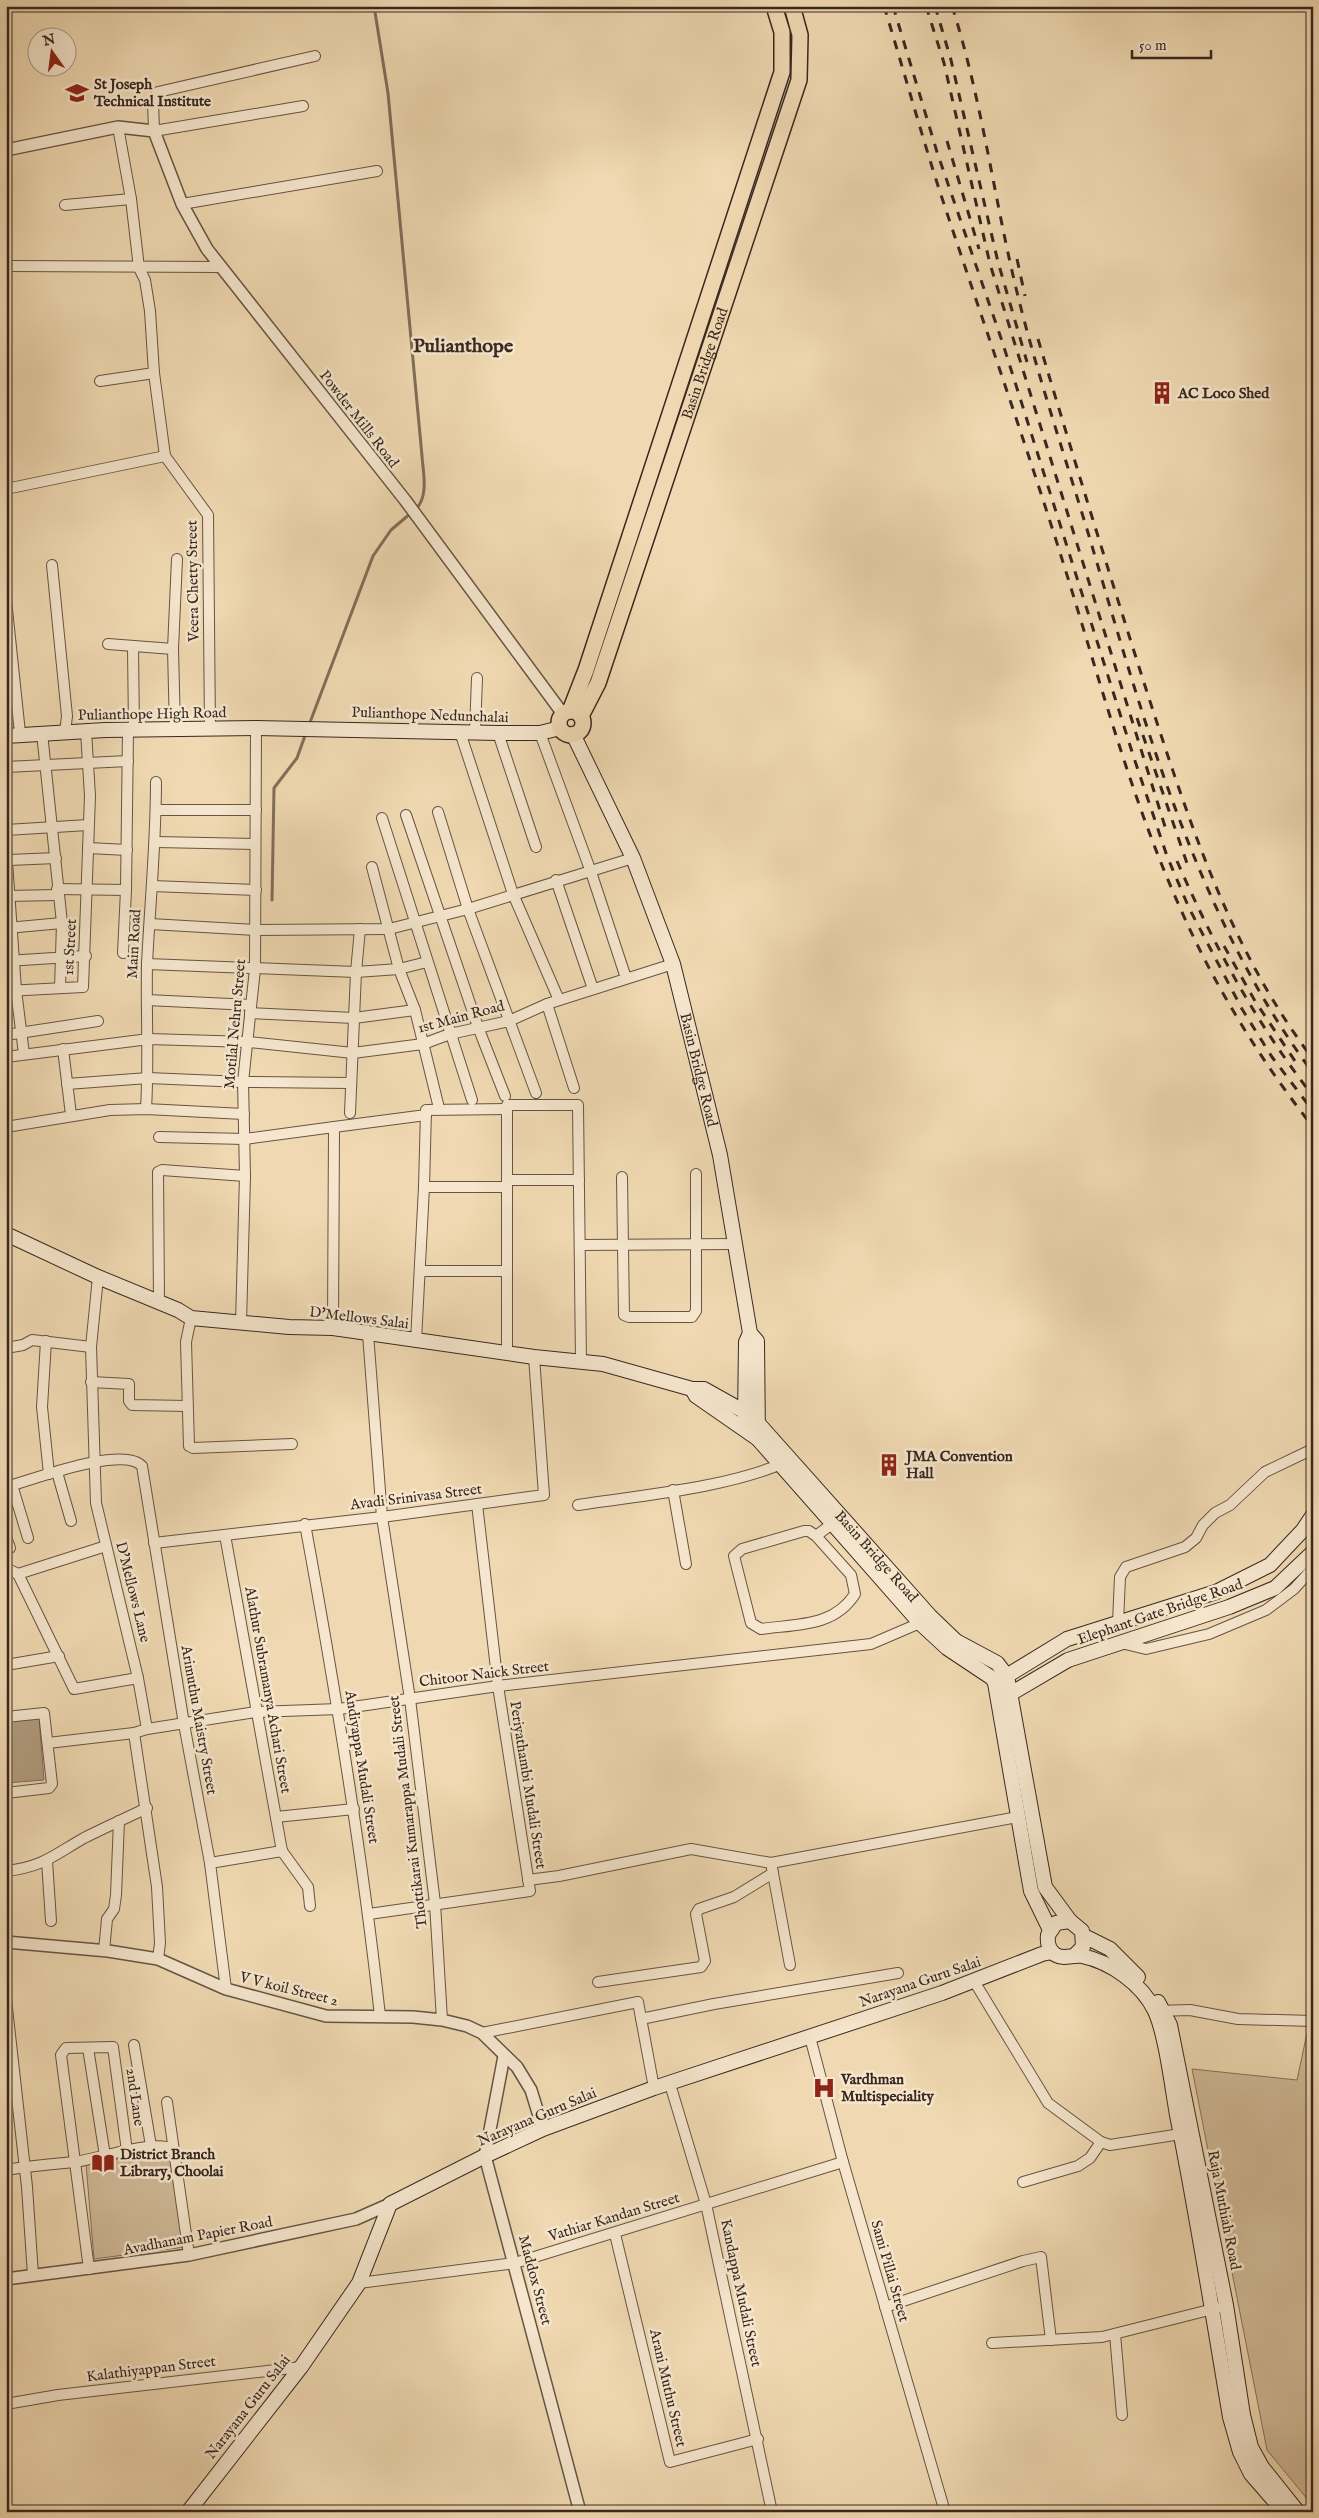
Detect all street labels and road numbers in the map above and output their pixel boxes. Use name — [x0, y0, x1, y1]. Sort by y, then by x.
street label: Basin Bridge Road — [677, 304, 732, 422]
street label: Powder Mills Road — [315, 366, 404, 472]
street label: Veera Chetty Street — [182, 520, 204, 643]
street label: Pulianthope High Road — [78, 703, 227, 725]
street label: Pulianthope Nedunchalai — [351, 703, 509, 727]
street label: Main Road — [123, 908, 145, 979]
street label: 1st Street — [59, 918, 81, 976]
street label: Motilal Nehru Street — [220, 958, 250, 1090]
street label: 1st Main Road — [416, 996, 507, 1038]
street label: Basin Bridge Road — [676, 1011, 722, 1130]
street label: D'Mellows Salai — [308, 1302, 410, 1334]
street label: Avadi Srinivasa Street — [348, 1479, 483, 1515]
street label: Basin Bridge Road — [831, 1506, 923, 1607]
street label: D'Mellows Lane — [111, 1539, 155, 1645]
street label: Elephant Gate Bridge Road — [1075, 1574, 1246, 1649]
street label: Alathur Subramanya Achari Street — [240, 1584, 296, 1795]
street label: Arimuthu Maistry Street — [176, 1643, 222, 1796]
street label: Chitoor Naick Street — [418, 1657, 550, 1691]
street label: Andiyappa Mudali Street — [340, 1688, 383, 1845]
street label: Thottikarai Kumarappa Mudali Street — [384, 1694, 432, 1930]
street label: Periyathambi Mudali Street — [505, 1700, 551, 1870]
street label: Narayana Guru Salai — [857, 1952, 983, 2012]
street label: V V koil Street 2 — [237, 1967, 340, 2010]
street label: 2nd Lane — [122, 2067, 148, 2127]
street label: Narayana Guru Salai — [475, 2083, 599, 2151]
street label: Raja Muthiah Road — [1203, 2148, 1245, 2272]
street label: Vathiar Kandan Street — [545, 2188, 682, 2246]
street label: Avadhanam Papier Road — [121, 2212, 275, 2260]
street label: Kandappa Mudali Street — [716, 2217, 766, 2369]
street label: Sami Pillai Street — [866, 2218, 914, 2324]
street label: Maddox Street — [514, 2233, 556, 2327]
street label: Arani Muthu Street — [645, 2326, 691, 2449]
street label: Narayana Guru Salai — [201, 2351, 295, 2463]
street label: Kalathiyappan Street — [85, 2352, 217, 2386]

